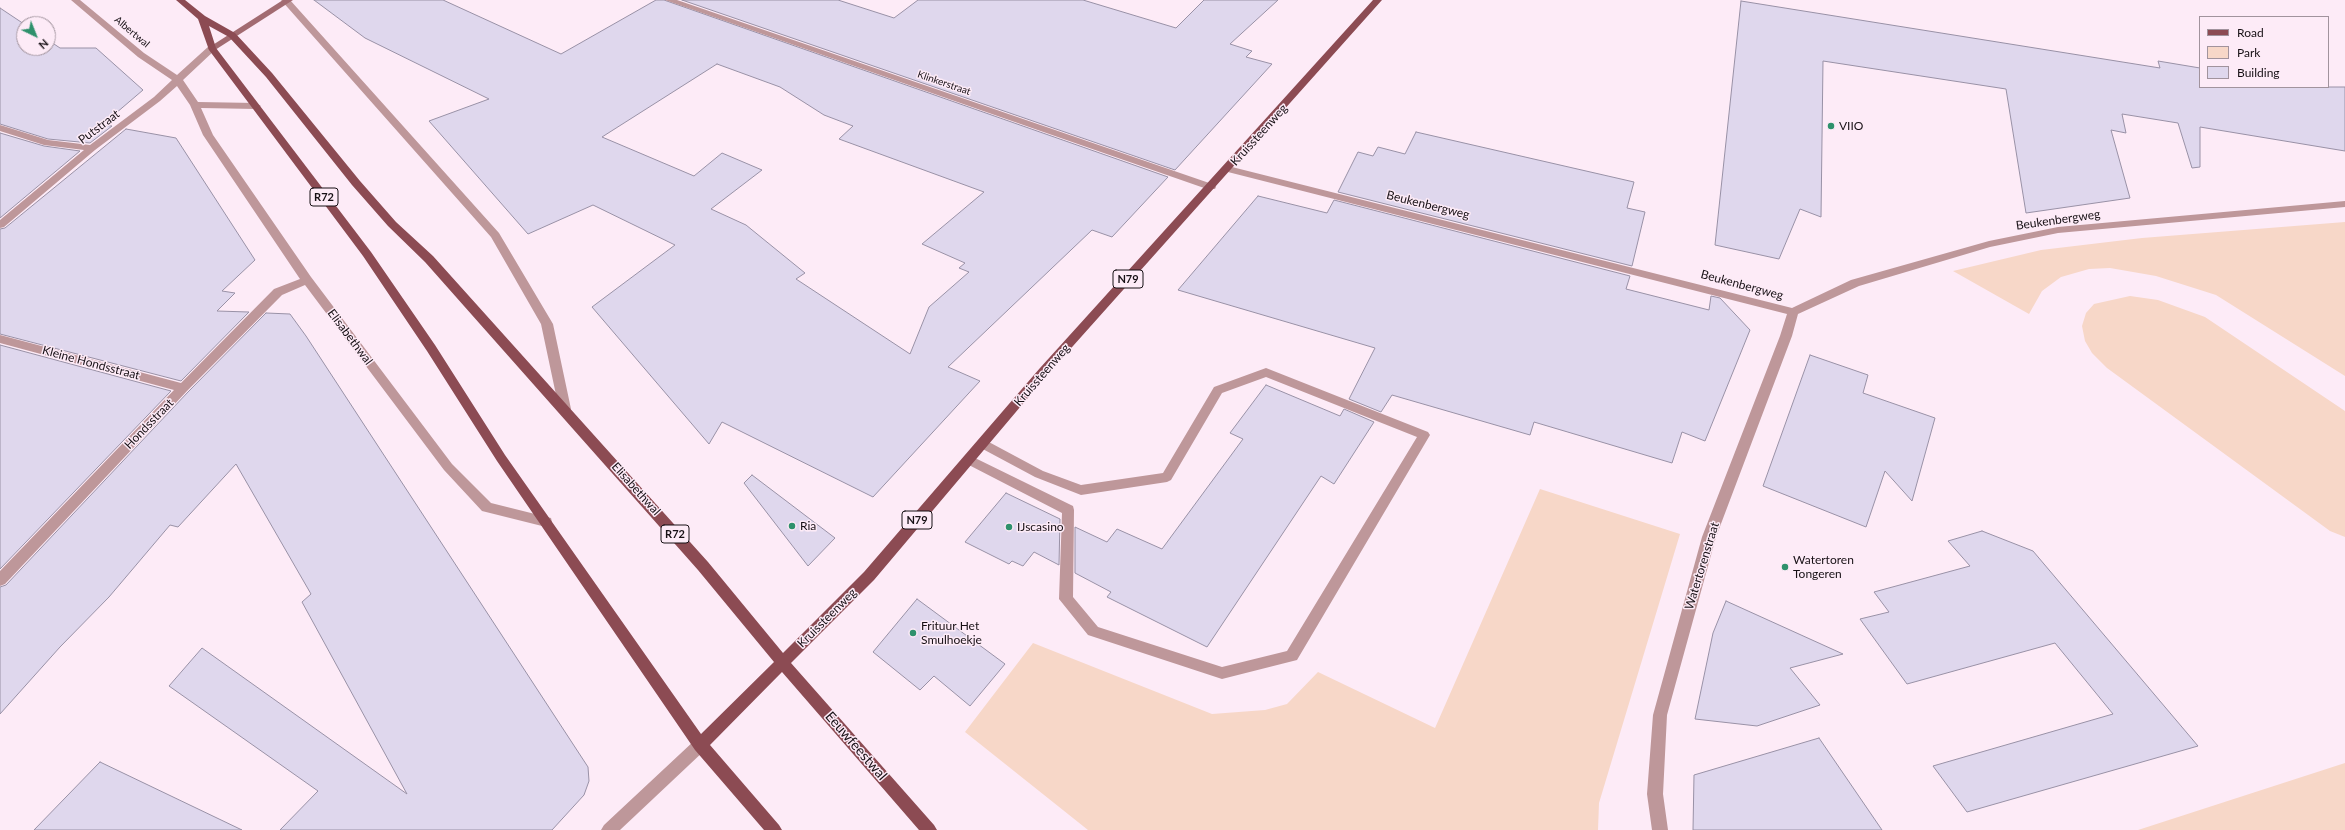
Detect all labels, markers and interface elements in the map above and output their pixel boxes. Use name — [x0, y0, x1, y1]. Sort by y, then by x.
street label: Albertwal — [112, 14, 152, 50]
north arrow — [16, 16, 56, 56]
legend — [2199, 16, 2329, 88]
text: Road — [2237, 25, 2264, 40]
text: N — [36, 37, 51, 52]
text: Park — [2237, 45, 2260, 60]
text: Building — [2237, 65, 2280, 80]
street label: Klinkerstraat — [916, 68, 972, 98]
street label: Kruissteenweg — [1228, 101, 1290, 169]
street label: Putstraat — [75, 107, 123, 147]
place label: VIIO — [1839, 119, 1863, 133]
marker: VIIO — [1826, 121, 1836, 131]
road number: R72 — [310, 188, 338, 206]
street label: Beukenbergweg — [1385, 188, 1471, 222]
street label: Beukenbergweg — [2015, 207, 2101, 233]
street label: Beukenbergweg — [1699, 267, 1785, 303]
road number: N79 — [1113, 270, 1143, 288]
street label: Elisabethwal — [324, 306, 376, 368]
street label: Kruissteenweg — [1011, 341, 1073, 409]
street label: Kleine Hondsstraat — [41, 343, 141, 383]
street label: Hondsstraat — [121, 396, 177, 452]
street label: Elisabethwal — [609, 460, 663, 518]
road number: N79 — [902, 511, 932, 529]
place label: Ria — [800, 519, 816, 533]
place label: IJscasino — [1017, 520, 1064, 534]
street label: Watertorenstraat — [1682, 520, 1722, 612]
marker: Ria — [787, 521, 797, 531]
marker: IJscasino — [1004, 522, 1014, 532]
road number: R72 — [661, 525, 689, 543]
place label: Watertoren Tongeren — [1793, 553, 1854, 581]
marker: Watertoren Tongeren — [1780, 562, 1790, 572]
street label: Kruissteenweg — [794, 585, 860, 651]
place label: Frituur Het Smulhoekje — [921, 619, 982, 647]
marker: Frituur Het Smulhoekje — [908, 628, 918, 638]
street label: Eeuwfeestwal — [822, 708, 890, 784]

